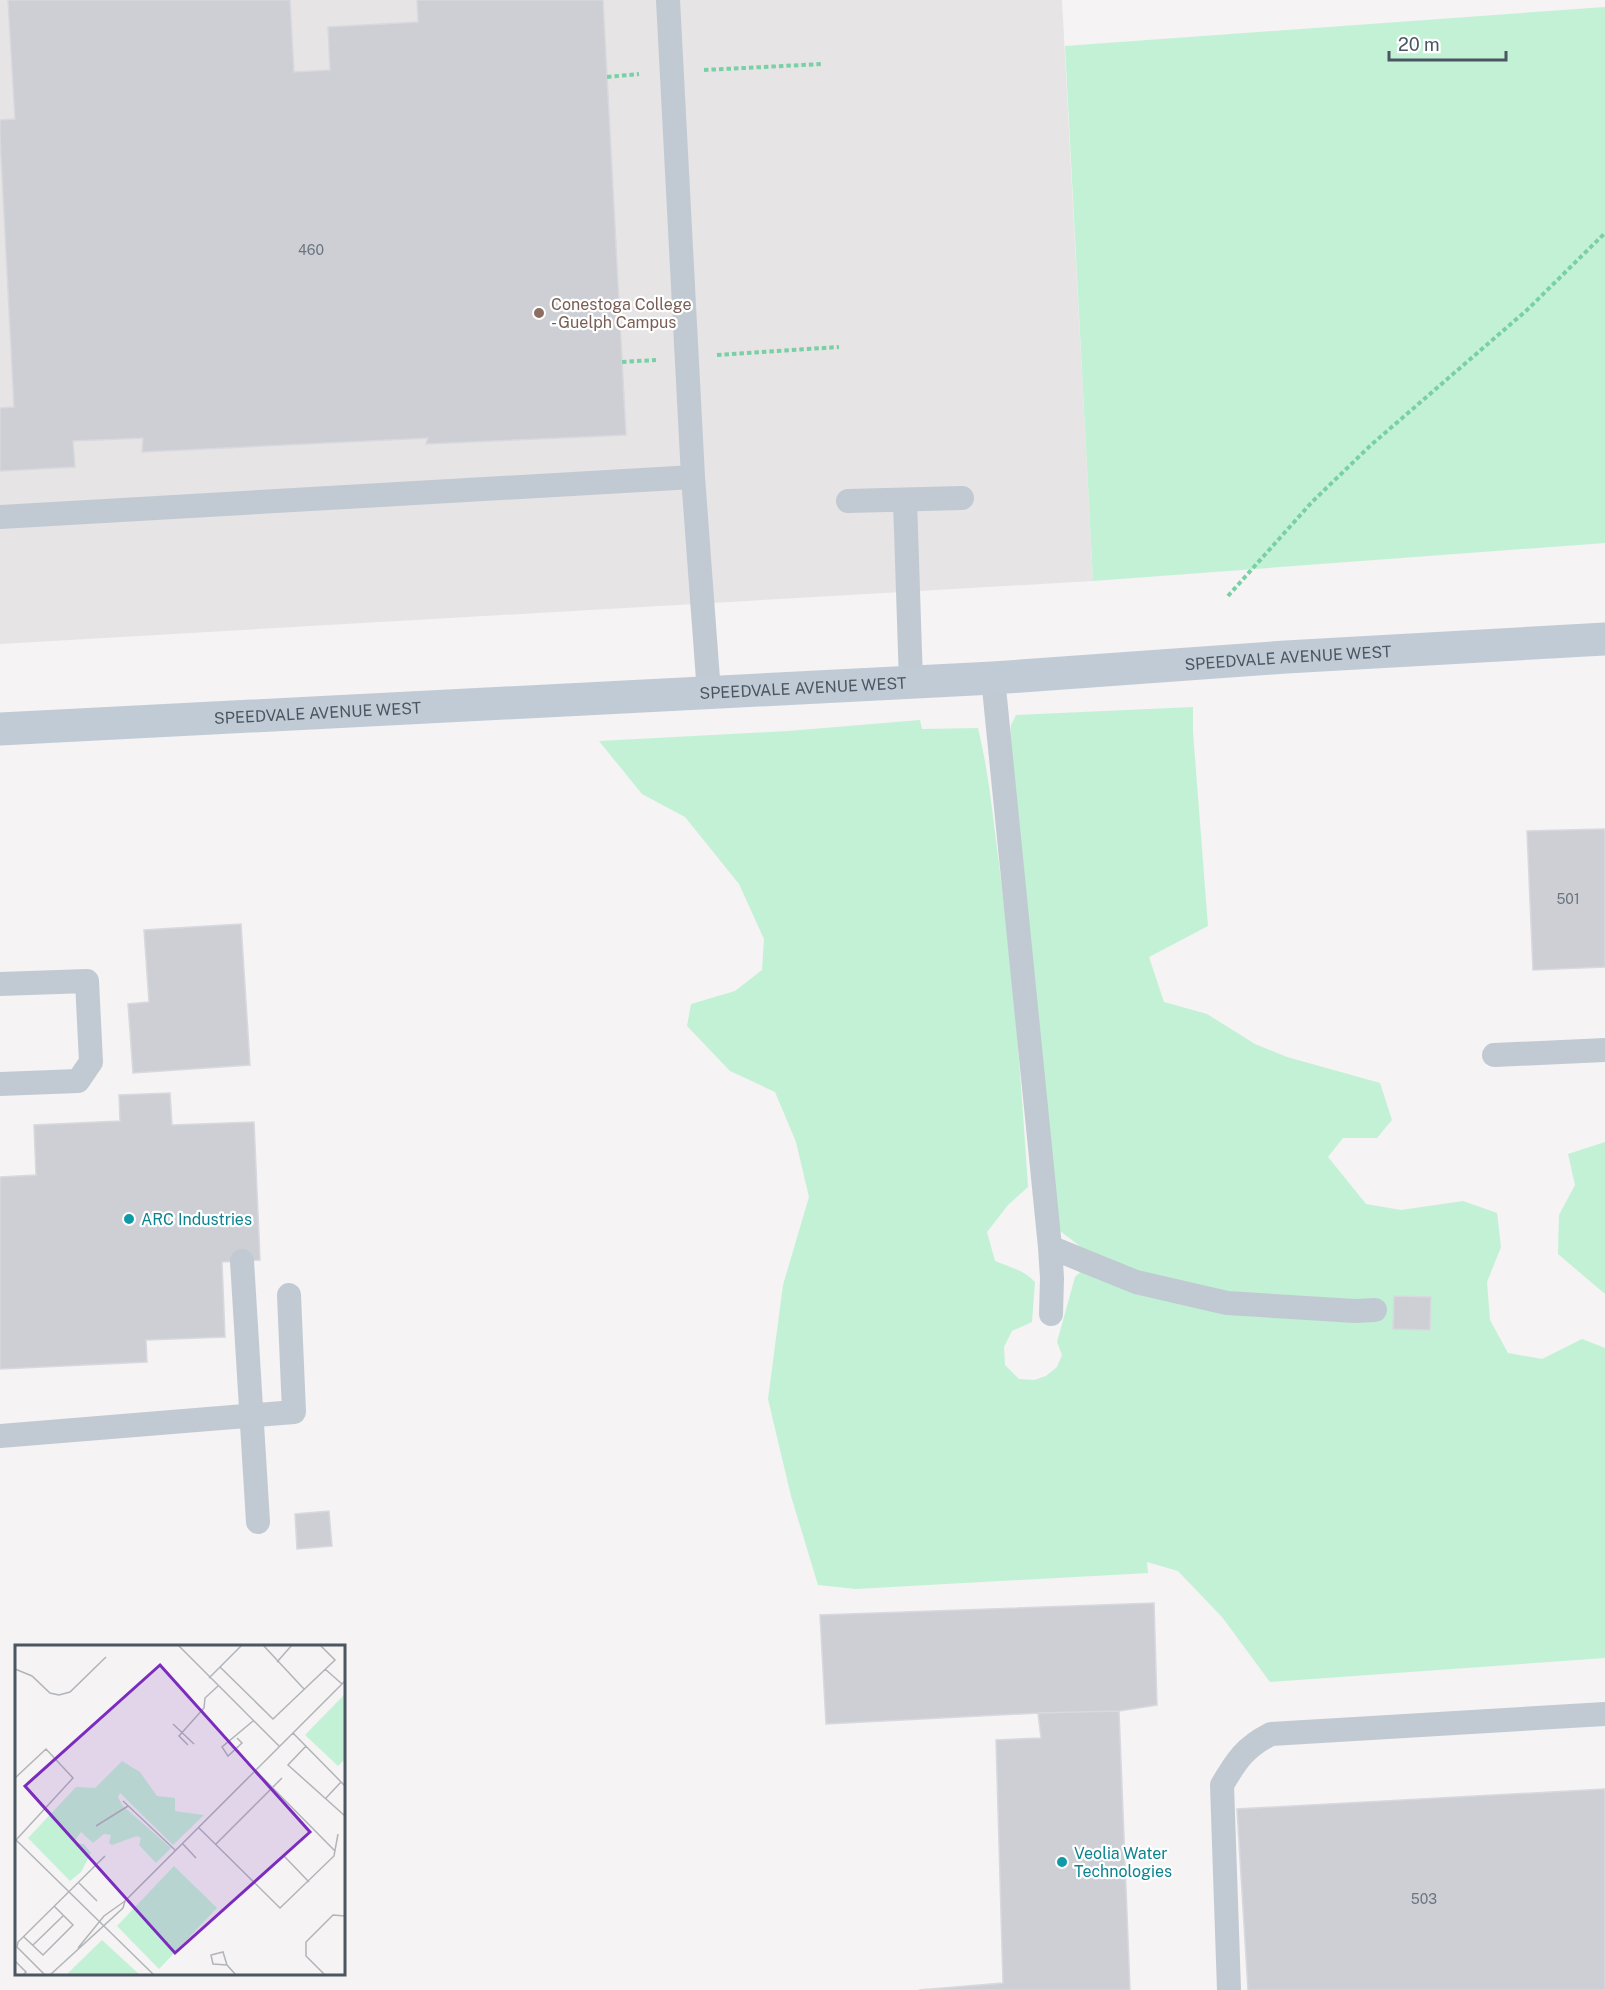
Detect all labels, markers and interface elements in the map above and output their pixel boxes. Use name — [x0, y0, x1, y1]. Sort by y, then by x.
scale bar — [1389, 24, 1506, 62]
text: 20 m — [1398, 34, 1440, 55]
house number: 460 — [298, 242, 324, 258]
place label: Conestoga College - Guelph Campus — [551, 295, 692, 332]
marker: Conestoga College - Guelph Campus — [532, 306, 546, 320]
street label: SPEEDVALE AVENUE WEST — [1184, 642, 1392, 674]
street label: SPEEDVALE AVENUE WEST — [699, 673, 907, 703]
street label: SPEEDVALE AVENUE WEST — [214, 698, 422, 727]
house number: 501 — [1556, 891, 1580, 907]
place label: ARC Industries — [141, 1210, 252, 1229]
marker: ARC Industries — [122, 1212, 136, 1226]
inset map — [15, 1645, 345, 1975]
place label: Veolia Water Technologies — [1074, 1844, 1172, 1881]
marker: Veolia Water Technologies — [1055, 1855, 1069, 1869]
house number: 503 — [1411, 1891, 1437, 1907]

